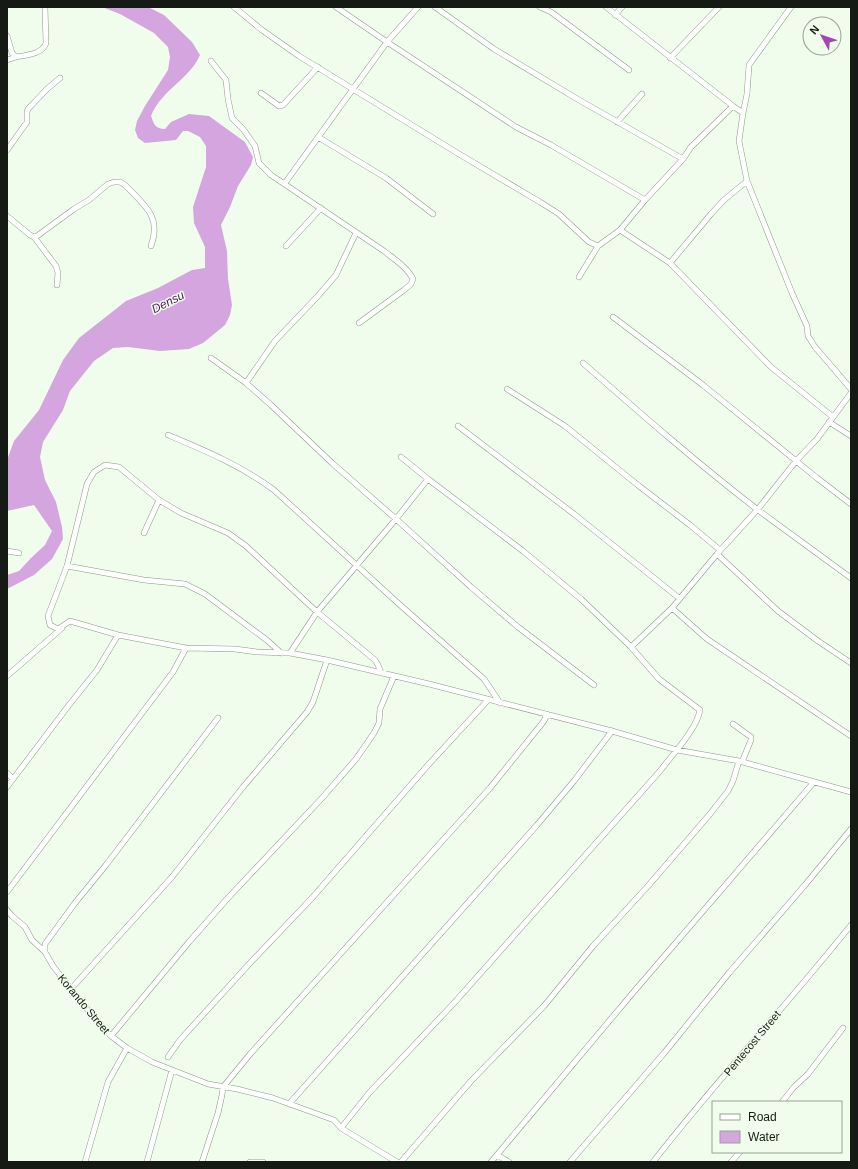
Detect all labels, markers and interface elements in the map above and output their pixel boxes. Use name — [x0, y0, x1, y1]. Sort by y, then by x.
north arrow — [802, 16, 842, 56]
text: N — [807, 23, 822, 36]
water label: Densu — [149, 288, 187, 316]
street label: Korando Street — [56, 972, 112, 1036]
street label: Pentecost Street — [721, 1008, 783, 1078]
legend — [712, 1101, 842, 1153]
text: Road — [748, 1110, 777, 1124]
text: Water — [748, 1130, 780, 1144]

